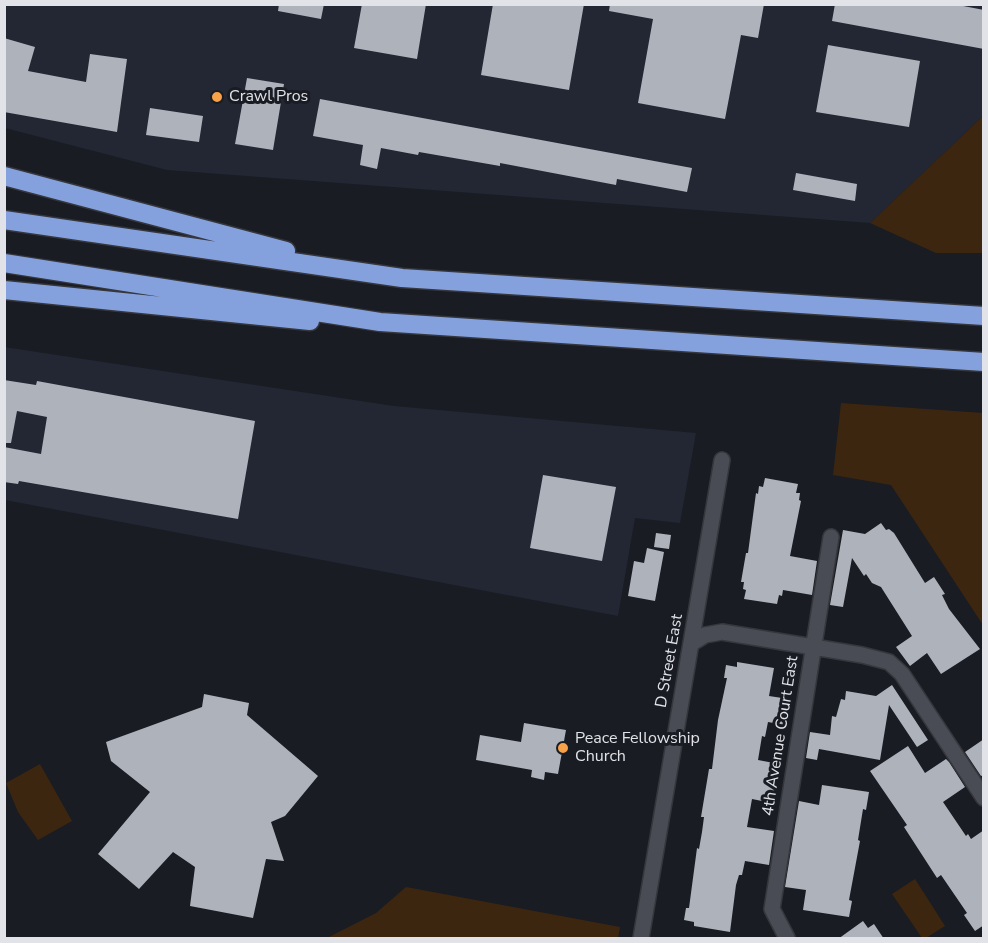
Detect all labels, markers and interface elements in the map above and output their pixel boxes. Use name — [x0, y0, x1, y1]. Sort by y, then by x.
place label: Crawl Pros — [229, 87, 308, 107]
marker: Crawl Pros — [210, 90, 224, 104]
street label: D Street East — [652, 613, 688, 709]
street label: 4th Avenue Court East — [759, 655, 803, 817]
place label: Peace Fellowship Church — [575, 729, 700, 767]
marker: Peace Fellowship Church — [556, 741, 570, 755]

